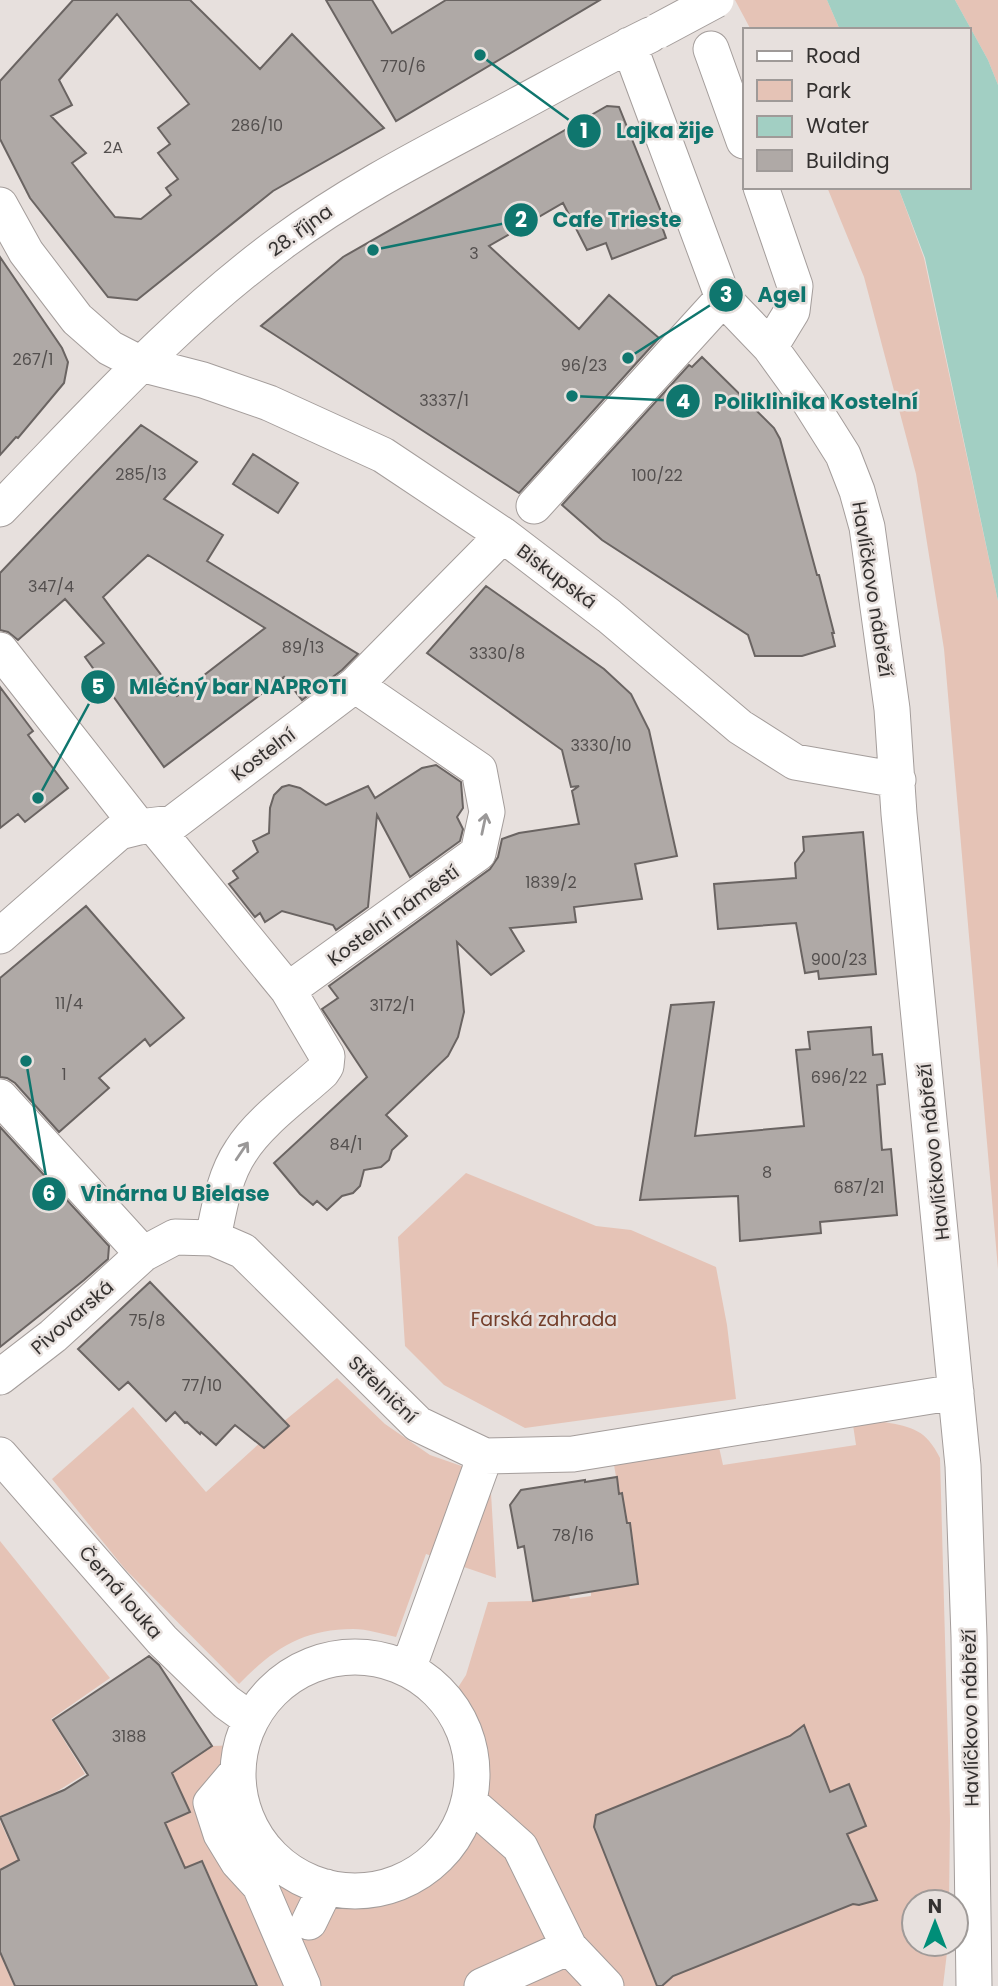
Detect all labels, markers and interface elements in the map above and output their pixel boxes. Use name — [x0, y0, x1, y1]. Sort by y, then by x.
legend — [743, 28, 970, 189]
text: Road — [806, 41, 861, 70]
house number: 770/6 — [380, 55, 426, 78]
text: Park — [806, 76, 851, 105]
callout: Lajka žije — [567, 110, 728, 152]
text: Water — [806, 111, 869, 140]
house number: 286/10 — [231, 114, 283, 137]
text: 1 — [580, 116, 588, 145]
text: Lajka žije — [616, 116, 714, 145]
house number: 2A — [103, 136, 123, 159]
text: Building — [806, 146, 890, 175]
street label: 28. října — [263, 198, 338, 263]
callout: Cafe Trieste — [504, 199, 696, 241]
text: 2 — [515, 205, 527, 234]
text: Cafe Trieste — [553, 205, 682, 234]
house number: 3 — [469, 242, 479, 265]
callout: Agel — [708, 274, 820, 316]
text: 3 — [720, 280, 732, 309]
text: Agel — [758, 280, 806, 309]
house number: 267/1 — [13, 348, 53, 371]
house number: 96/23 — [561, 354, 607, 377]
callout: Poliklinika Kostelní — [665, 380, 933, 422]
text: 4 — [676, 387, 690, 416]
text: Poliklinika Kostelní — [714, 387, 918, 416]
house number: 3337/1 — [419, 389, 469, 412]
house number: 285/13 — [115, 463, 167, 486]
house number: 100/22 — [631, 464, 683, 487]
street label: Havlíčkovo nábřeží — [845, 499, 900, 679]
street label: Biskupská — [511, 537, 602, 615]
house number: 347/4 — [28, 575, 74, 598]
house number: 89/13 — [282, 636, 324, 659]
house number: 3330/8 — [469, 642, 525, 665]
callout: Mléčný bar NAPROTI — [80, 666, 361, 708]
text: 5 — [91, 672, 105, 701]
text: Mléčný bar NAPROTI — [129, 672, 347, 701]
street label: Kostelní — [226, 721, 301, 787]
house number: 3330/10 — [570, 734, 632, 757]
one-way arrow — [478, 813, 492, 836]
street label: Kostelní náměstí — [322, 858, 465, 972]
house number: 1839/2 — [525, 871, 577, 894]
house number: 900/23 — [811, 948, 867, 971]
house number: 11/4 — [55, 992, 83, 1015]
house number: 3172/1 — [369, 994, 415, 1017]
street label: Havlíčkovo nábřeží — [911, 1062, 956, 1242]
house number: 1 — [61, 1063, 67, 1086]
house number: 696/22 — [811, 1066, 867, 1089]
house number: 84/1 — [330, 1133, 362, 1156]
one-way arrow — [236, 1141, 250, 1161]
house number: 8 — [762, 1161, 772, 1184]
callout: Vinárna U Bielase — [32, 1173, 284, 1215]
house number: 687/21 — [834, 1176, 884, 1199]
text: 6 — [42, 1179, 56, 1208]
text: Vinárna U Bielase — [80, 1179, 270, 1208]
street label: Pivovarská — [25, 1274, 120, 1361]
park label: Farská zahrada — [471, 1306, 617, 1333]
house number: 75/8 — [129, 1309, 165, 1332]
street label: Střelniční — [342, 1349, 423, 1429]
house number: 77/10 — [182, 1374, 222, 1397]
house number: 78/16 — [552, 1524, 594, 1547]
street label: Černá louka — [73, 1540, 169, 1645]
street label: Havlíčkovo nábřeží — [955, 1629, 986, 1807]
house number: 3188 — [112, 1725, 146, 1748]
north arrow — [900, 1888, 970, 1958]
text: N — [928, 1893, 942, 1920]

